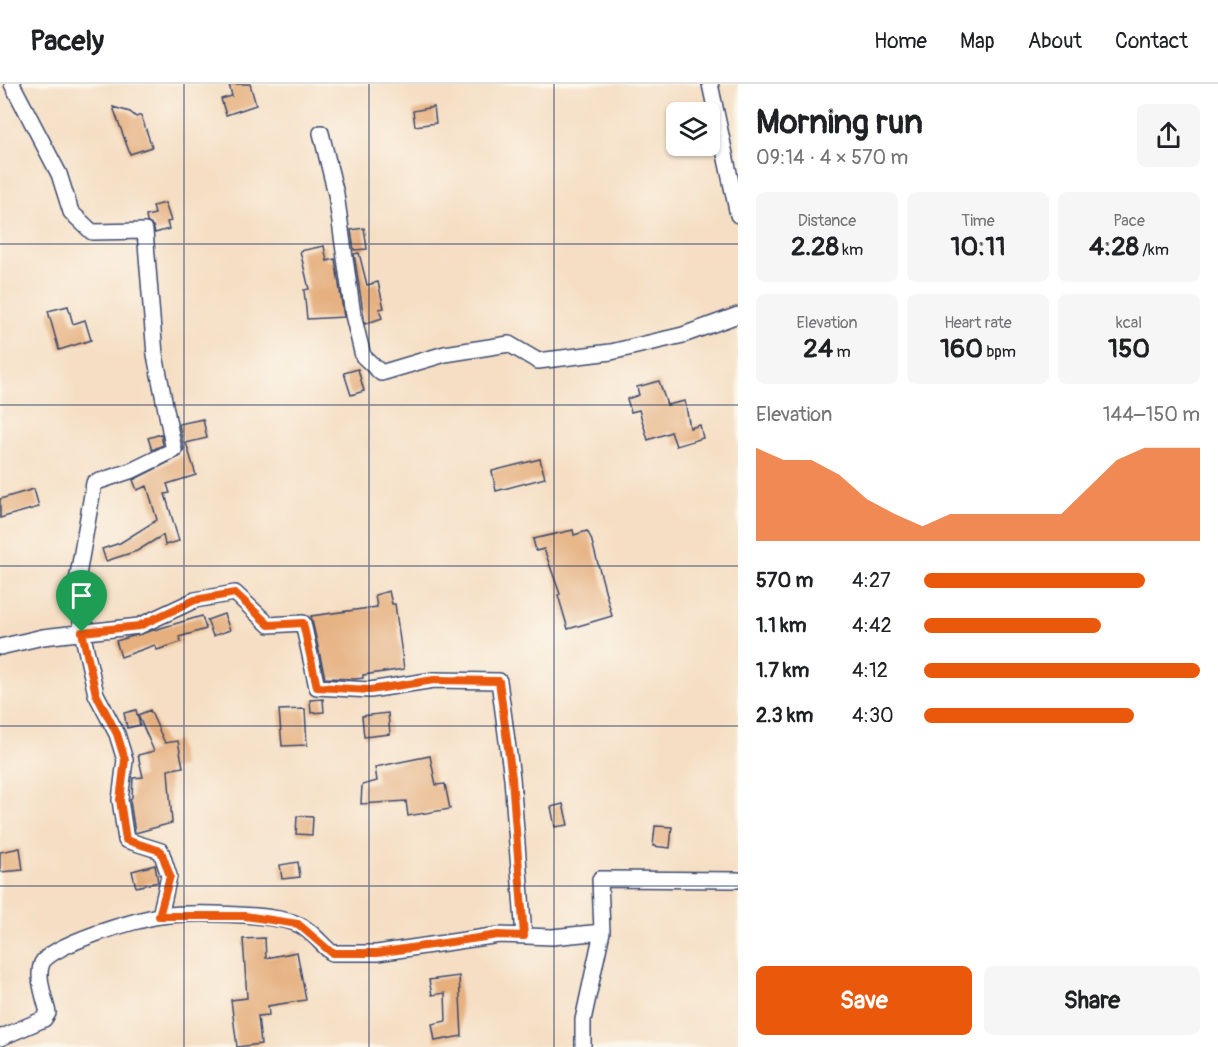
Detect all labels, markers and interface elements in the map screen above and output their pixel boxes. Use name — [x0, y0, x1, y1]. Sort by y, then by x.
text: Pacely — [30, 24, 104, 59]
text: Home — [874, 28, 927, 55]
text: Map — [960, 28, 995, 55]
text: About — [1028, 28, 1082, 55]
text: Contact — [1115, 28, 1188, 55]
map controls — [666, 102, 720, 156]
button: layers — [666, 102, 720, 156]
text: Morning run — [756, 102, 923, 143]
button: share — [1137, 104, 1200, 167]
text: 09:14 · 4 × 570 m — [756, 145, 908, 170]
text: Distance — [798, 211, 856, 231]
text: Time — [961, 211, 995, 231]
text: Pace — [1113, 211, 1145, 231]
text: 2.28 — [791, 231, 839, 263]
text: 10:11 — [950, 231, 1006, 263]
text: 4:28 — [1089, 231, 1139, 263]
text: km — [839, 240, 863, 260]
text: /km — [1139, 240, 1169, 260]
text: Elevation — [797, 313, 857, 333]
text: Heart rate — [944, 313, 1012, 333]
text: kcal — [1116, 313, 1142, 333]
text: 24 — [803, 333, 833, 365]
text: 160 — [940, 333, 983, 365]
text: 150 — [1108, 333, 1150, 365]
text: m — [833, 342, 851, 362]
text: bpm — [983, 342, 1016, 362]
text: Elevation — [756, 402, 832, 427]
text: 144–150 m — [1103, 402, 1200, 427]
text: 570 m — [756, 568, 813, 593]
text: 4:27 — [852, 568, 891, 593]
pin — [56, 570, 107, 632]
icon: arrive — [65, 579, 98, 612]
text: 1.1 km — [756, 613, 806, 638]
text: 4:42 — [852, 613, 892, 638]
text: 1.7 km — [756, 658, 809, 683]
text: 4:12 — [852, 658, 888, 683]
text: 2.3 km — [756, 703, 813, 728]
text: 4:30 — [852, 703, 894, 728]
button: Save — [756, 966, 972, 1035]
button: Share — [984, 966, 1200, 1035]

